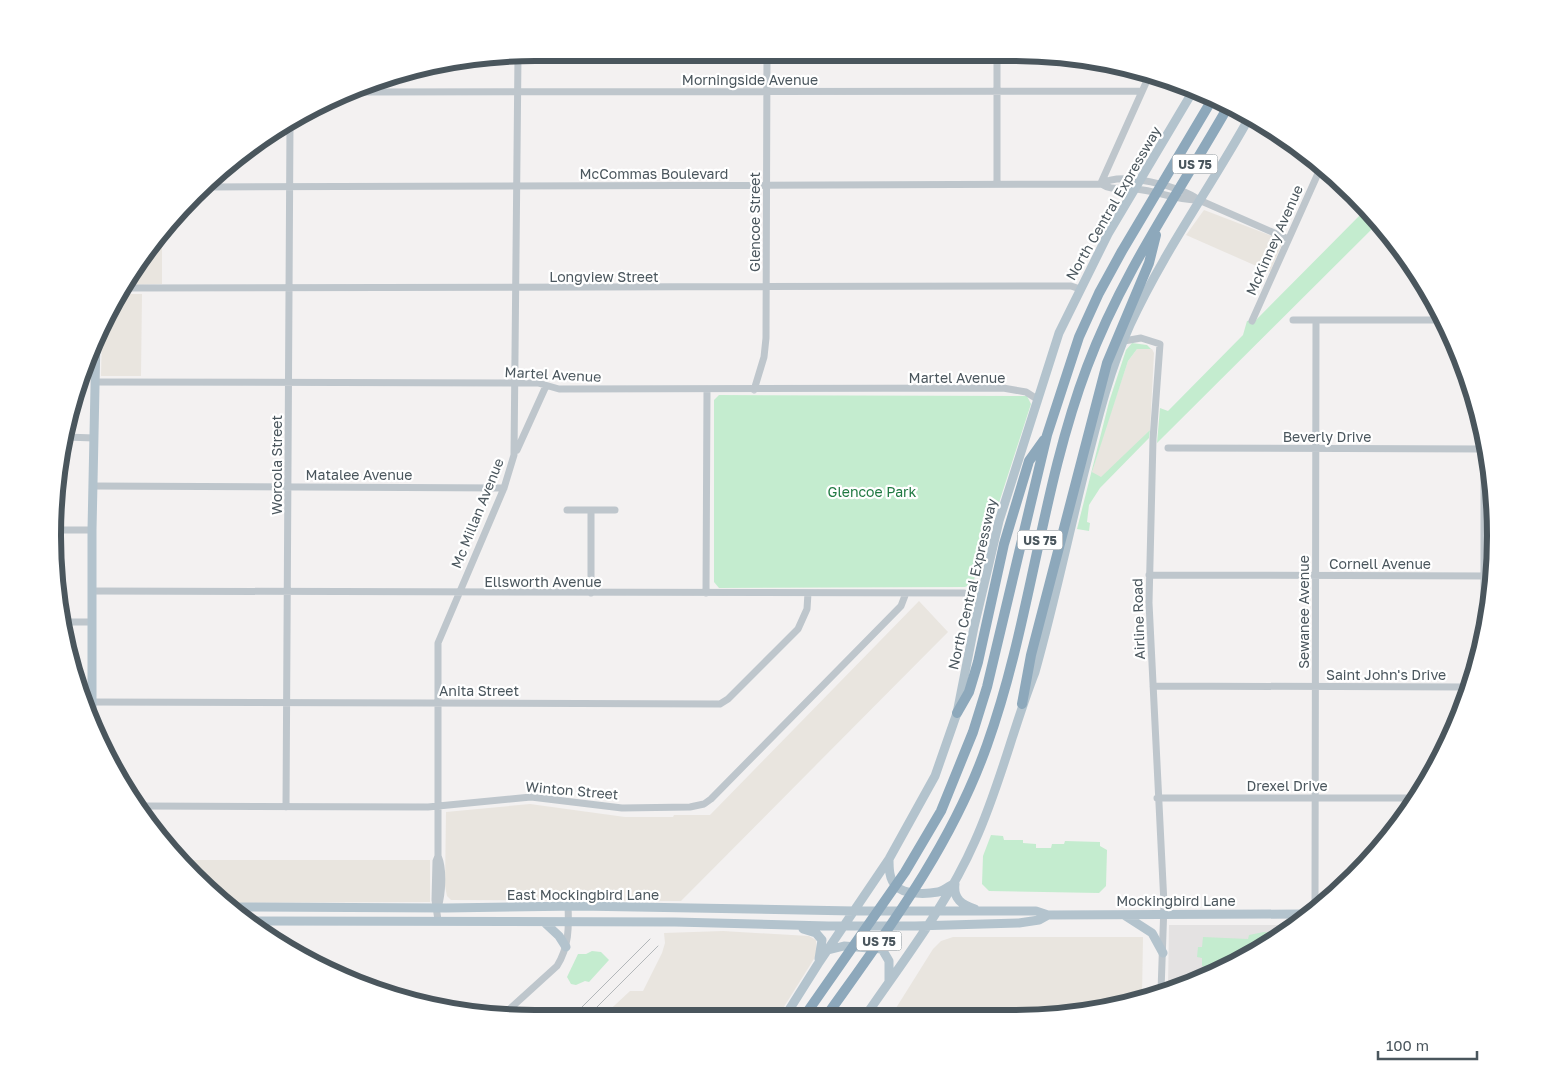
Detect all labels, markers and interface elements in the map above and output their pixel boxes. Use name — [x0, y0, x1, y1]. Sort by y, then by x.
street label: Morningside Avenue — [682, 71, 818, 88]
street label: North Central Expressway — [1062, 123, 1164, 283]
road number: US 75 — [1172, 154, 1218, 173]
street label: McCommas Boulevard — [580, 165, 728, 182]
street label: Glencoe Street — [746, 172, 763, 272]
street label: McKinney Avenue — [1242, 182, 1306, 298]
street label: Longview Street — [549, 268, 659, 285]
street label: Martel Avenue — [504, 363, 602, 385]
street label: Martel Avenue — [909, 369, 1005, 386]
street label: Worcola Street — [268, 415, 285, 515]
street label: Beverly Drive — [1283, 428, 1371, 445]
street label: Mc Millan Avenue — [447, 455, 507, 571]
street label: Matalee Avenue — [306, 466, 412, 483]
park label: Glencoe Park — [828, 483, 917, 500]
street label: North Central Expressway — [944, 497, 1000, 671]
road number: US 75 — [1018, 530, 1062, 550]
street label: Sewanee Avenue — [1295, 555, 1312, 669]
street label: Cornell Avenue — [1329, 555, 1431, 572]
street label: Ellsworth Avenue — [484, 573, 602, 590]
street label: Airline Road — [1128, 578, 1148, 660]
street label: Saint John's Drive — [1326, 666, 1446, 683]
street label: Anita Street — [439, 682, 519, 699]
street label: Winton Street — [525, 777, 619, 803]
street label: Drexel Drive — [1246, 777, 1328, 794]
street label: East Mockingbird Lane — [507, 886, 659, 903]
street label: Mockingbird Lane — [1116, 892, 1236, 909]
road number: US 75 — [856, 931, 902, 950]
scale bar — [1378, 1028, 1477, 1060]
text: 100 m — [1386, 1036, 1429, 1054]

